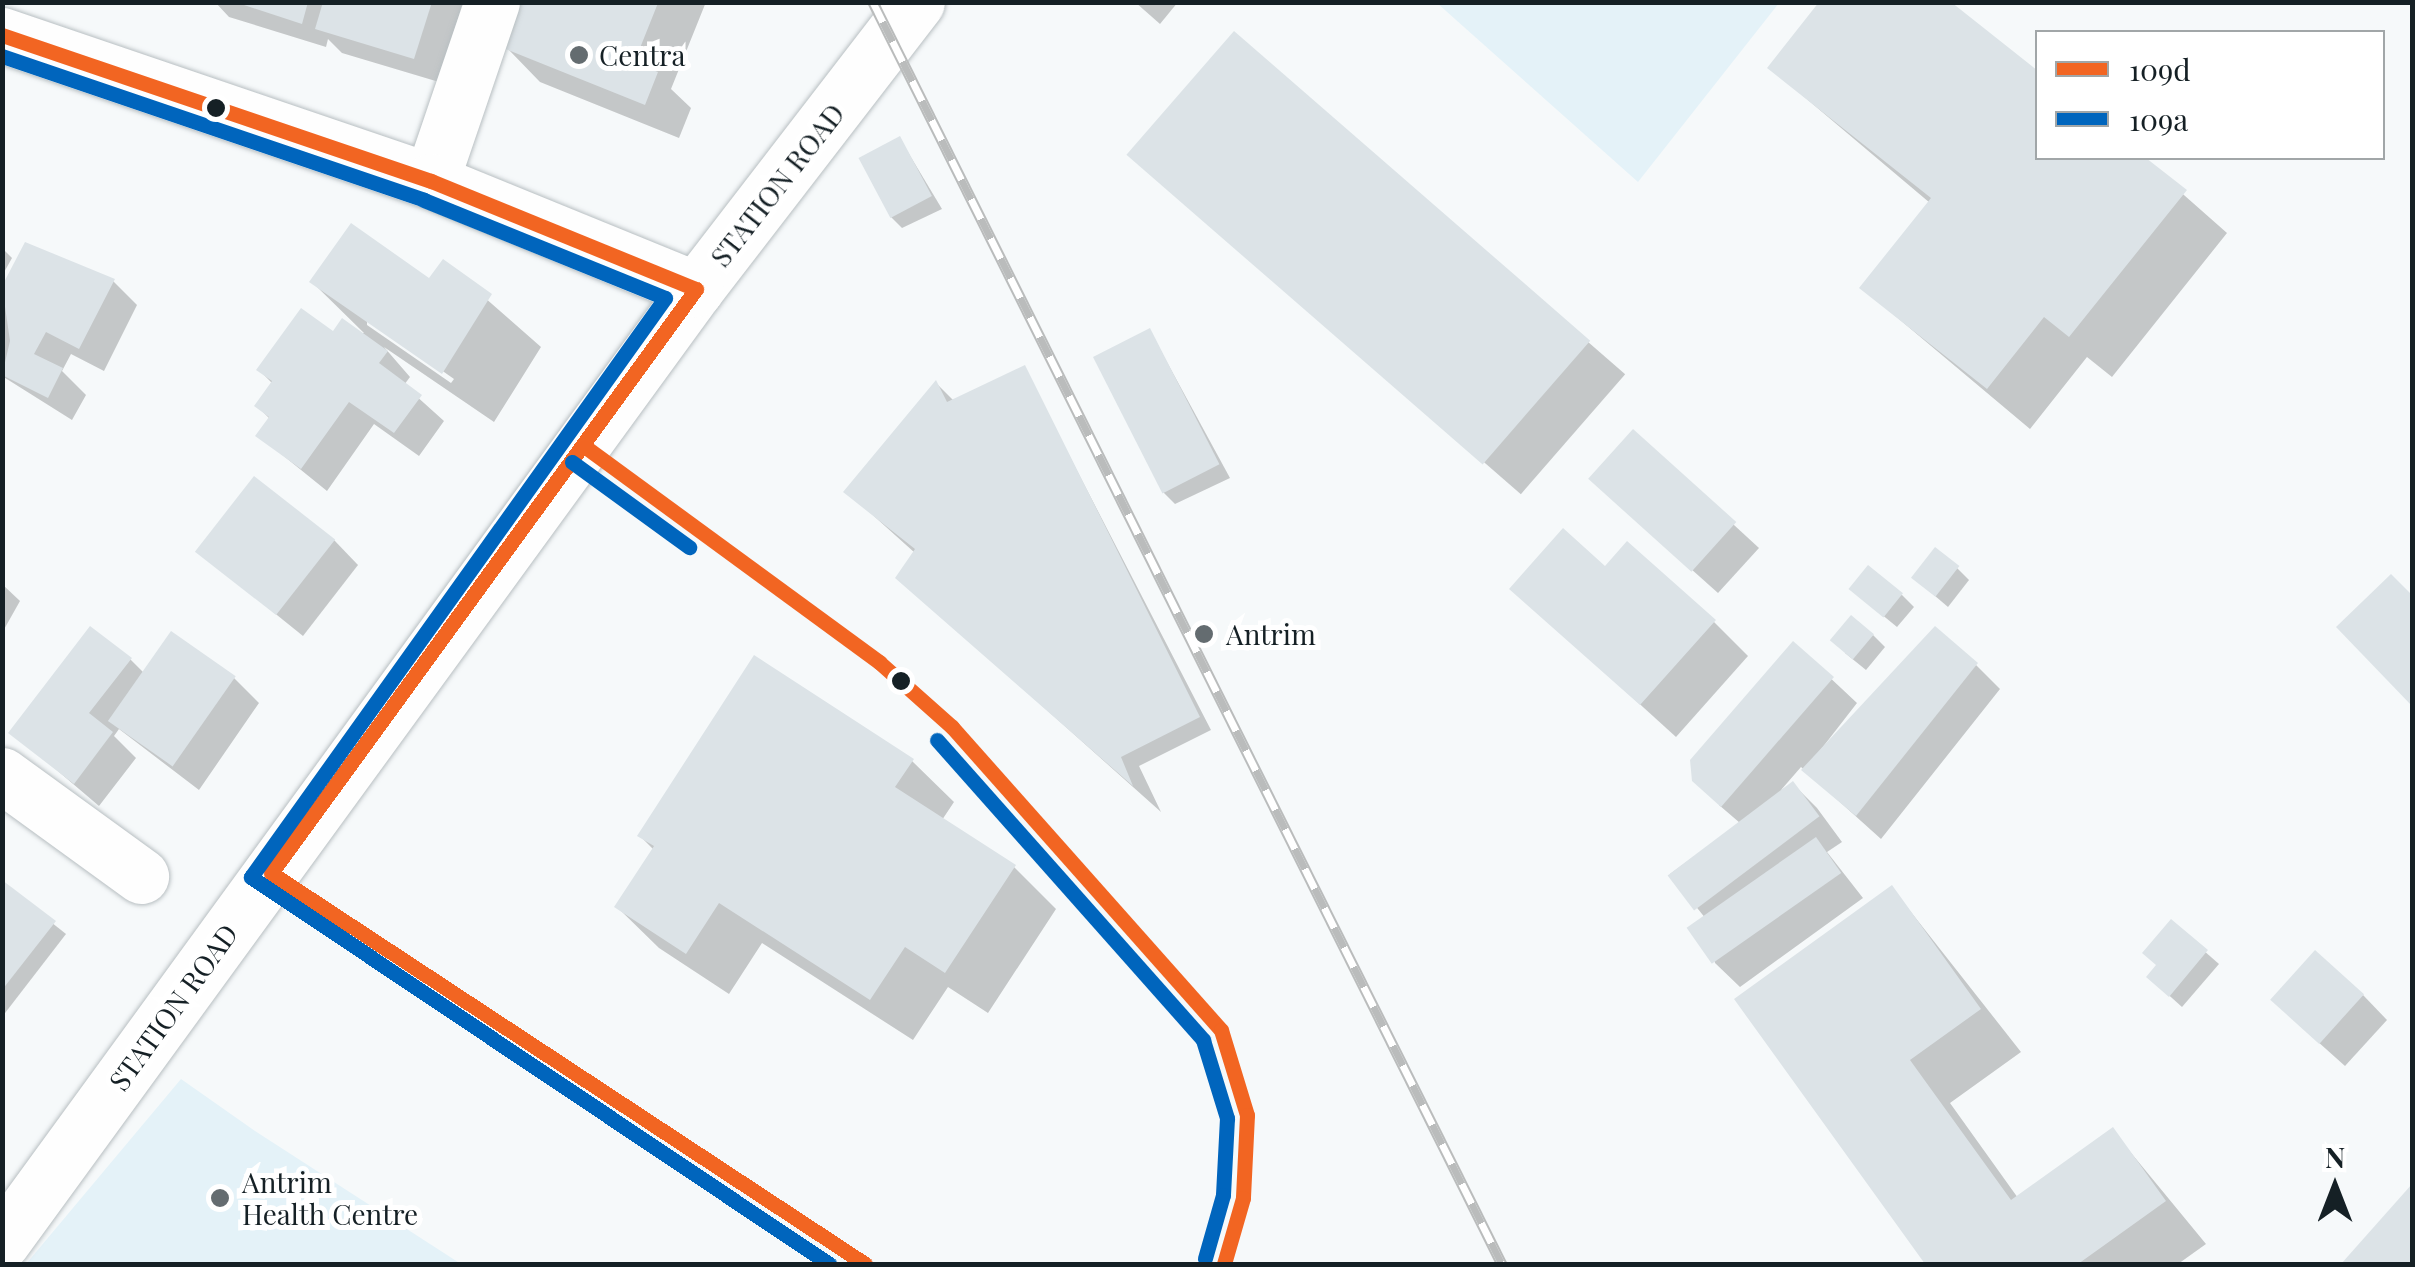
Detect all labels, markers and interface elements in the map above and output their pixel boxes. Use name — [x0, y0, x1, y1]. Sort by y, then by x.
legend — [2035, 30, 2385, 160]
place label: Centra — [599, 38, 685, 72]
marker: Centra — [568, 44, 590, 66]
text: 109d — [2129, 49, 2191, 89]
street label: STATION ROAD — [703, 97, 851, 273]
unlabelled marker — [206, 98, 226, 118]
text: 109a — [2129, 99, 2188, 139]
place label: Antrim — [1226, 617, 1316, 651]
marker: Antrim — [1191, 621, 1217, 647]
unlabelled marker — [891, 671, 911, 691]
street label: STATION ROAD — [101, 917, 245, 1097]
north arrow — [2285, 1137, 2385, 1237]
text: N — [2325, 1138, 2345, 1175]
place label: Antrim Health Centre — [242, 1165, 418, 1231]
marker: Antrim Health Centre — [207, 1185, 233, 1211]

